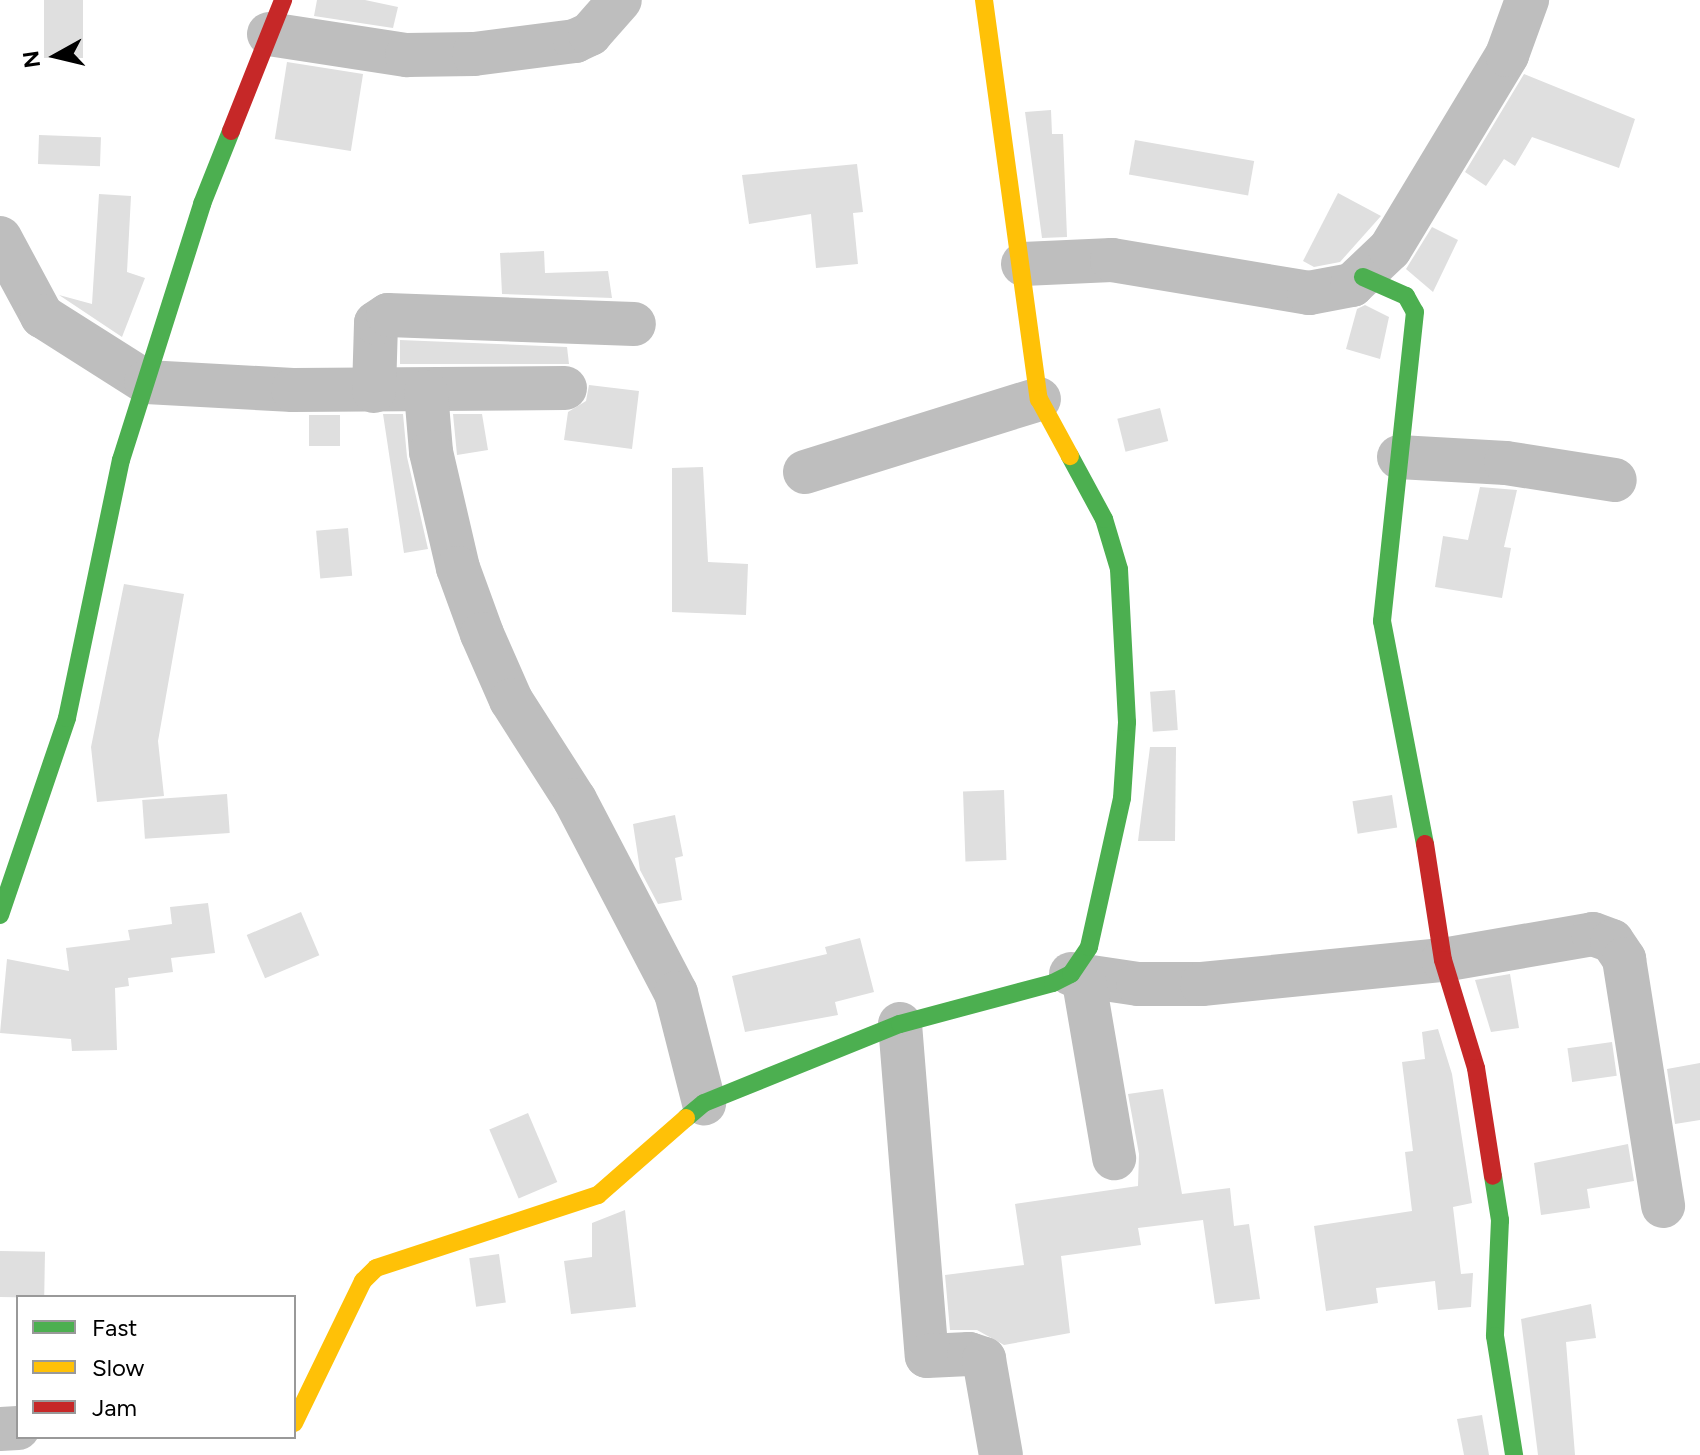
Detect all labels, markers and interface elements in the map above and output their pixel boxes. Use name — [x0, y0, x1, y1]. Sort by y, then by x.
north arrow — [16, 16, 96, 96]
text: N — [17, 49, 46, 70]
legend — [16, 1295, 296, 1439]
text: Fast — [92, 1313, 137, 1342]
text: Slow — [92, 1353, 144, 1382]
text: Jam — [92, 1393, 137, 1422]

